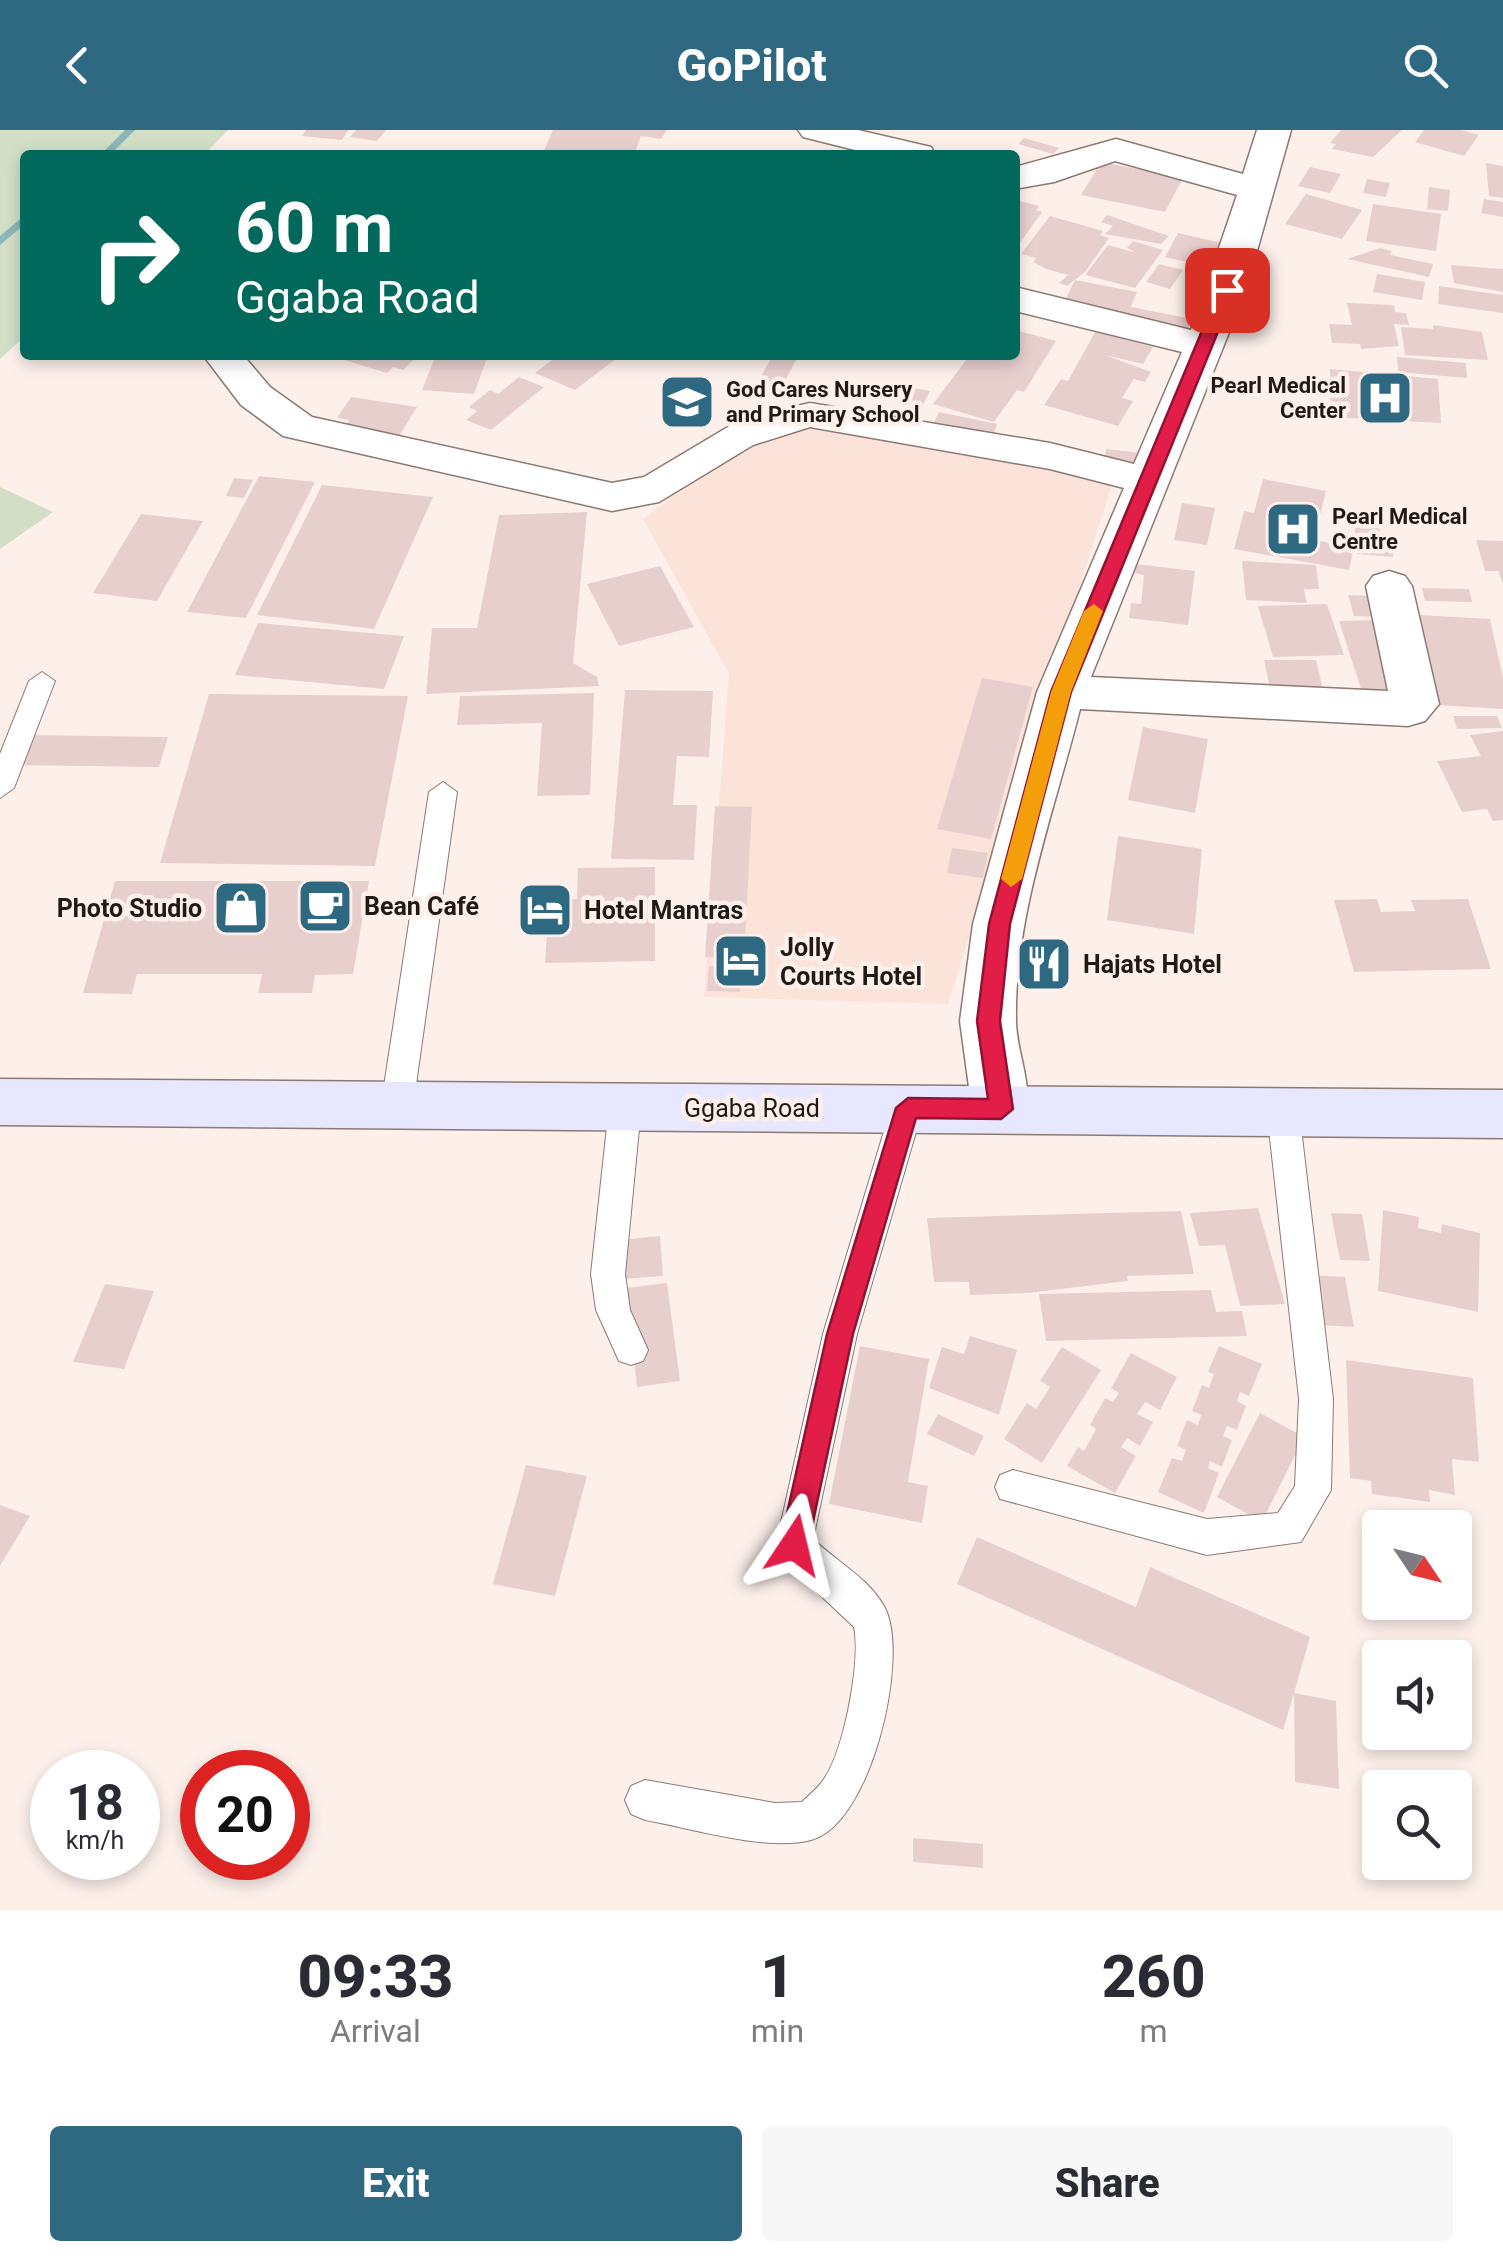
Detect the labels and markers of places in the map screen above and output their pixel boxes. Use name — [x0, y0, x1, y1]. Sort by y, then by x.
pin — [1185, 248, 1270, 333]
hospital icon: Pearl Medical Center — [1355, 368, 1415, 428]
school or university icon: God Cares Nursery and Primary School — [657, 372, 717, 432]
place label: Pearl Medical Center — [1211, 373, 1346, 423]
place label: God Cares Nursery and Primary School — [726, 377, 920, 427]
hospital icon: Pearl Medical Centre — [1263, 499, 1323, 559]
place label: Pearl Medical Centre — [1332, 504, 1467, 554]
cafe icon: Bean Café — [295, 876, 355, 936]
shop icon: Photo Studio — [211, 878, 271, 938]
hotel icon: Hotel Mantras — [515, 880, 575, 940]
place label: Bean Café — [364, 892, 479, 921]
place label: Photo Studio — [57, 894, 202, 923]
place label: Hotel Mantras — [584, 896, 743, 925]
hotel icon: Jolly Courts Hotel — [711, 931, 771, 991]
place label: Jolly Courts Hotel — [780, 933, 922, 991]
restaurant icon: Hajats Hotel — [1014, 934, 1074, 994]
place label: Hajats Hotel — [1083, 950, 1222, 979]

